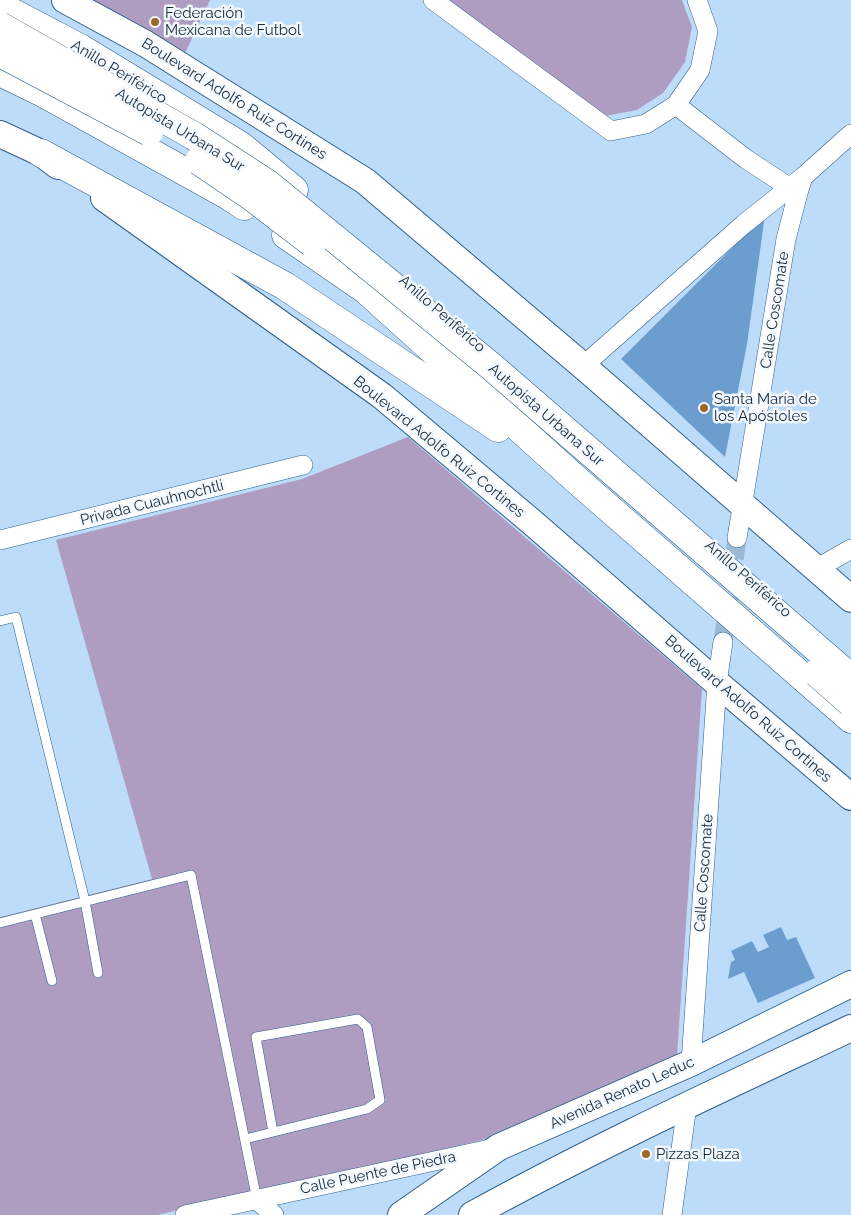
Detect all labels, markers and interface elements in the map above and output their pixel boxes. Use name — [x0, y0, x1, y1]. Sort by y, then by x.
place label: Federación Mexicana de Futbol — [165, 4, 301, 39]
marker: Federación Mexicana de Futbol — [149, 16, 161, 28]
street label: Boulevard Adolfo Ruiz Cortines — [138, 34, 330, 164]
street label: Anillo Periférico — [68, 36, 170, 108]
street label: Autopista Urbana Sur — [112, 84, 248, 176]
street label: Calle Coscomate — [757, 250, 793, 370]
street label: Anillo Periférico — [395, 272, 489, 356]
street label: Autopista Urbana Sur — [484, 360, 608, 470]
street label: Boulevard Adolfo Ruiz Cortines — [350, 372, 528, 522]
place label: Santa María de los Apóstoles — [714, 390, 817, 425]
marker: Santa María de los Apóstoles — [698, 402, 710, 414]
street label: Privada Cuauhnochtli — [78, 476, 226, 530]
street label: Anillo Periférico — [701, 537, 795, 621]
street label: Boulevard Adolfo Ruiz Cortines — [661, 632, 835, 786]
street label: Calle Coscomate — [691, 813, 717, 933]
street label: Avenida Renato Leduc — [547, 1053, 697, 1133]
place label: Pizzas Plaza — [656, 1145, 740, 1163]
street label: Calle Puente de Piedra — [299, 1148, 457, 1198]
marker: Pizzas Plaza — [640, 1148, 652, 1160]

